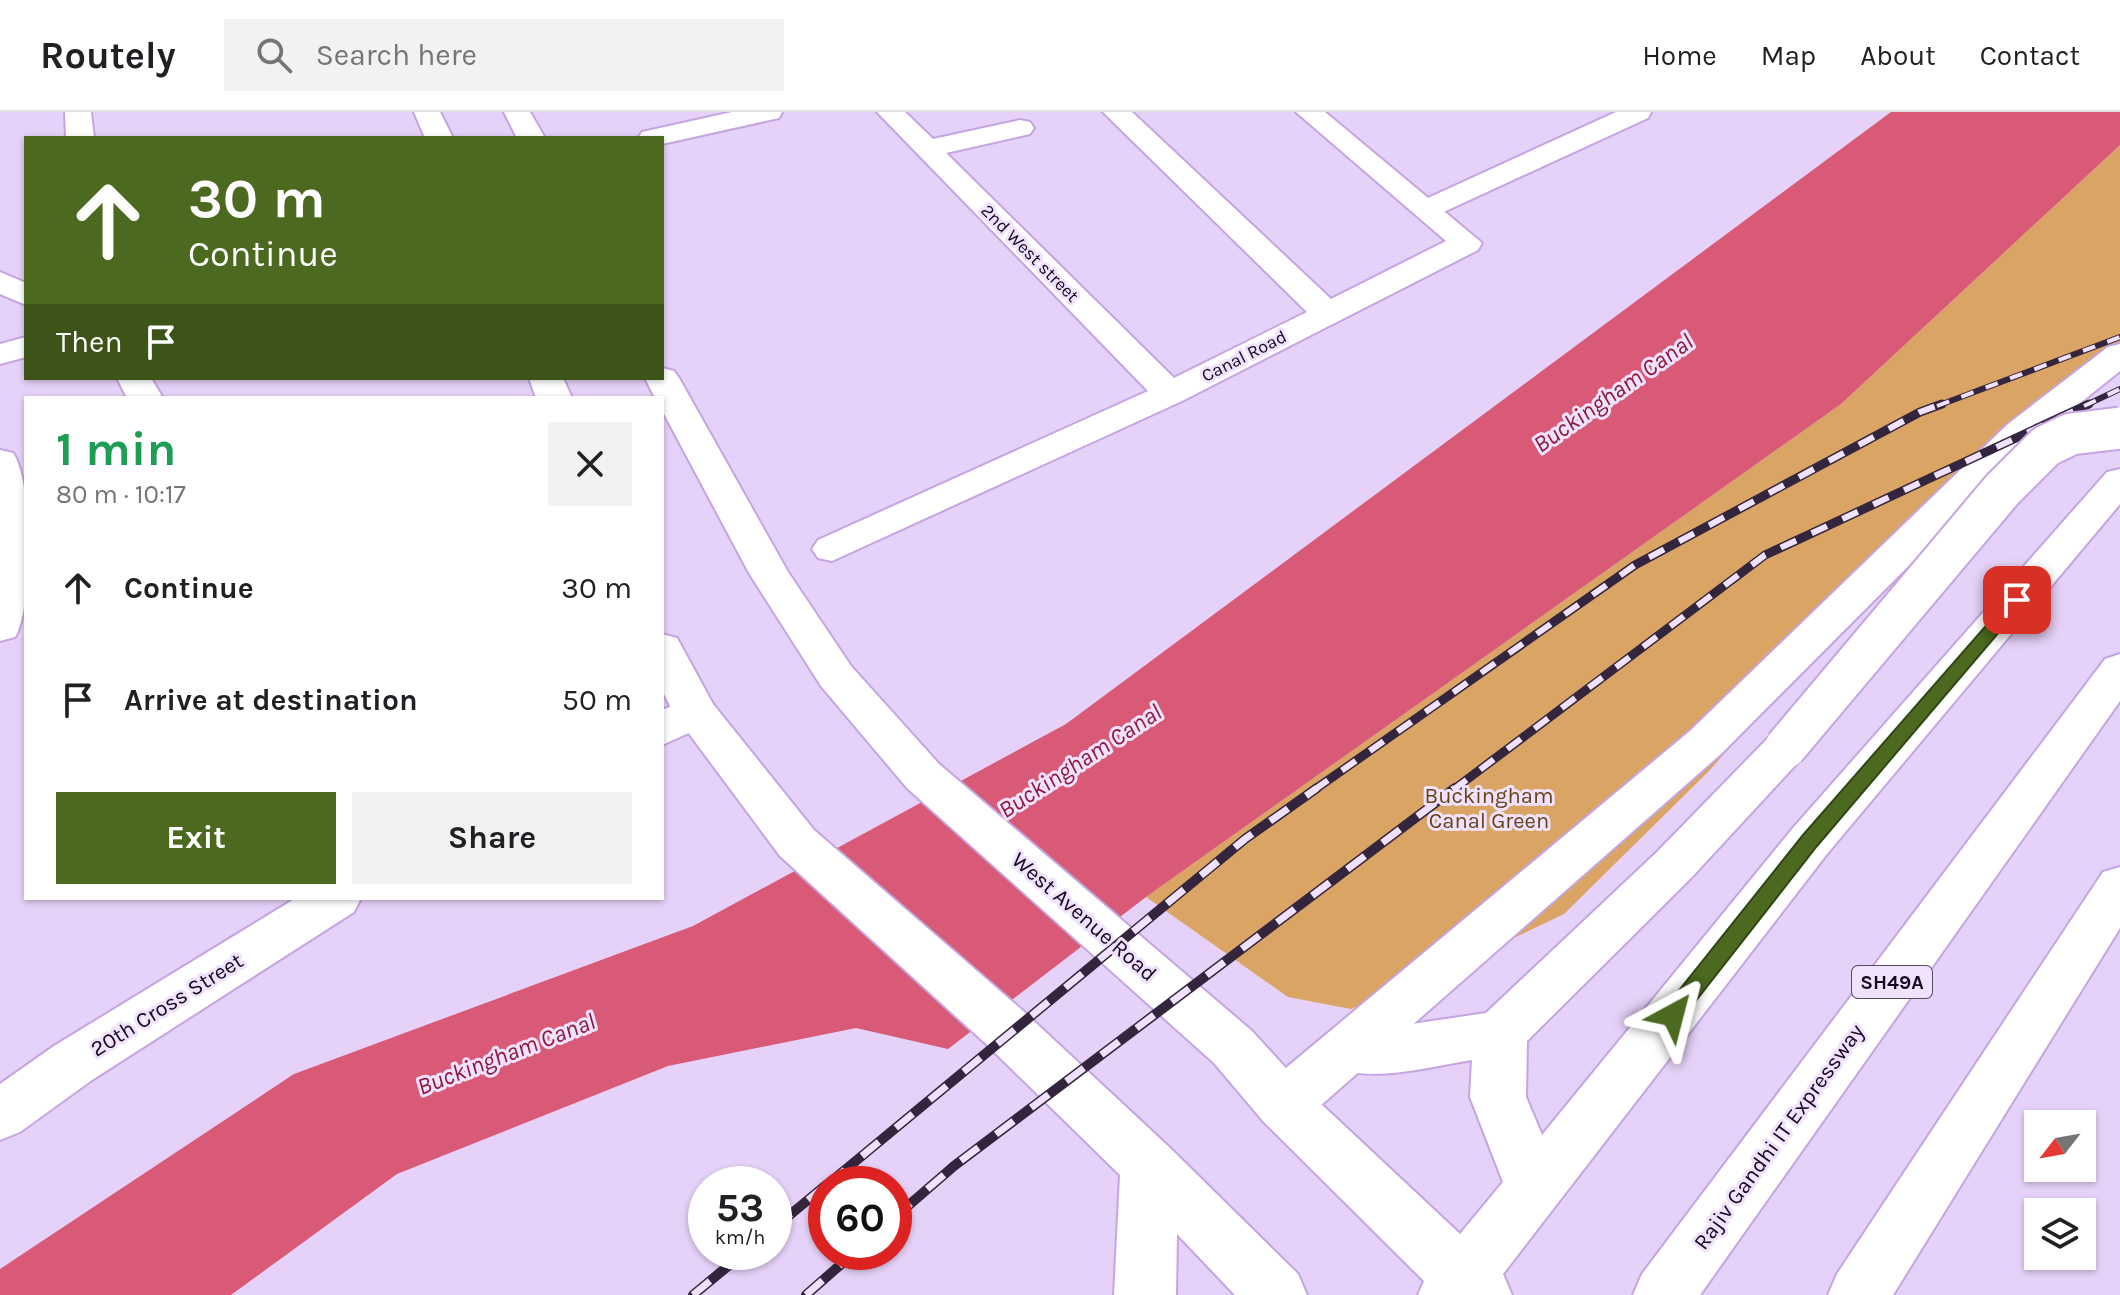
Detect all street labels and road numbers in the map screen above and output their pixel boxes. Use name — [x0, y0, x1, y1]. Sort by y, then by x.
street label: 2nd West street — [976, 199, 1084, 307]
street label: Canal Road — [1198, 325, 1290, 387]
street label: West Avenue Road — [1006, 847, 1162, 987]
street label: 20th Cross Street — [86, 948, 248, 1062]
road number: SH49A — [1852, 966, 1932, 998]
street label: Rajiv Gandhi IT Expressway — [1688, 1019, 1870, 1255]

